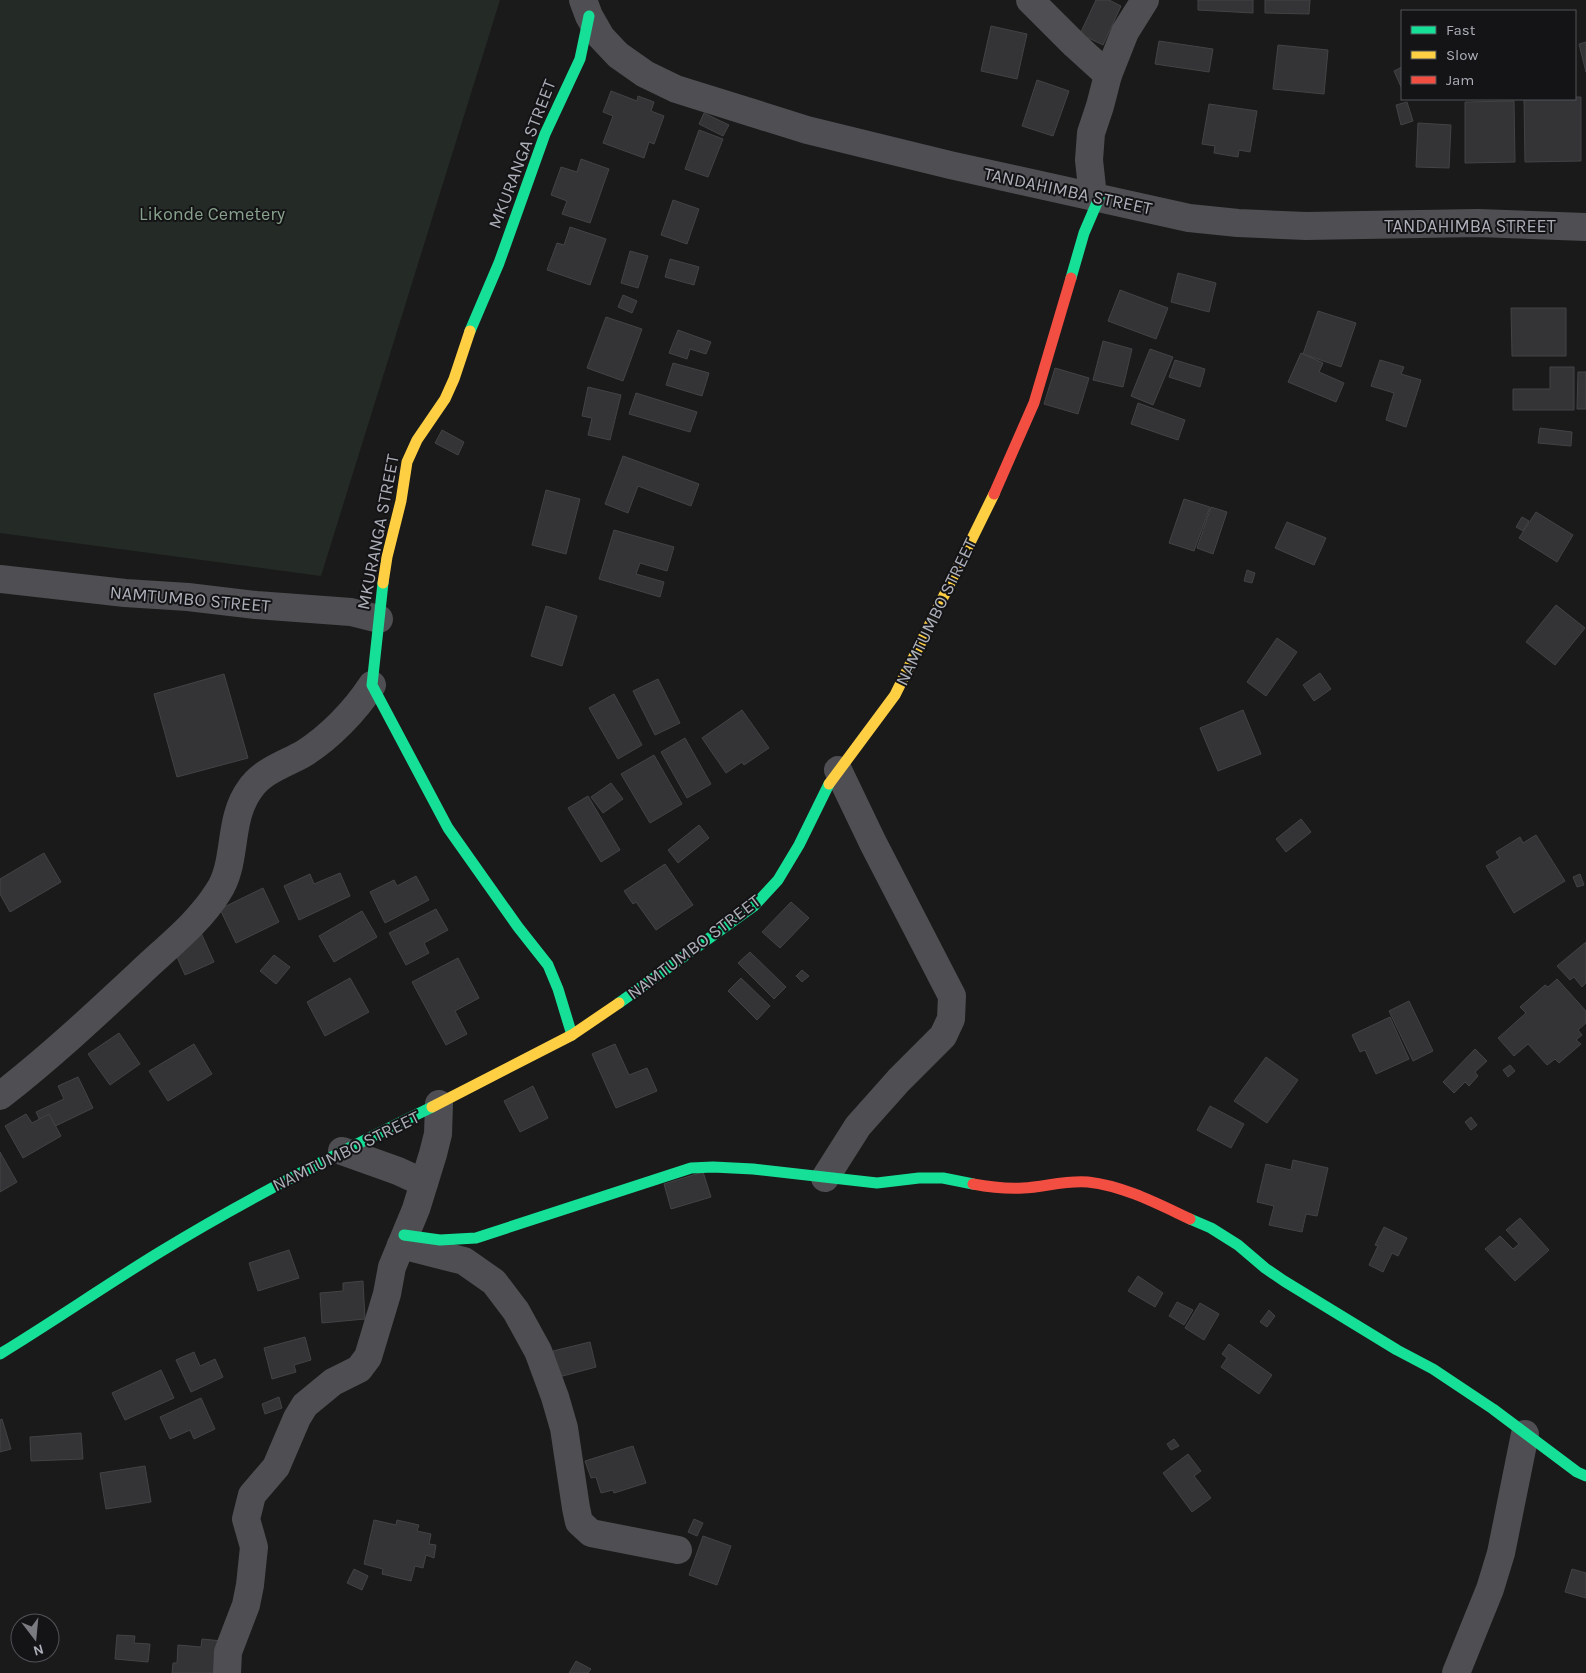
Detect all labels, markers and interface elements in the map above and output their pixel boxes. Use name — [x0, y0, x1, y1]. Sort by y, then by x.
legend — [1401, 10, 1576, 100]
text: Fast — [1446, 21, 1476, 39]
text: Slow — [1446, 46, 1478, 64]
text: Jam — [1446, 71, 1474, 89]
street label: MKURANGA STREET — [483, 76, 561, 232]
street label: TANDAHIMBA STREET — [982, 162, 1154, 220]
park label: Likonde Cemetery — [139, 203, 286, 225]
street label: TANDAHIMBA STREET — [1384, 215, 1556, 237]
street label: MKURANGA STREET — [352, 452, 404, 612]
street label: NAMTUMBO STREET — [891, 535, 981, 689]
street label: NAMTUMBO STREET — [109, 581, 271, 617]
street label: NAMTUMBO STREET — [623, 890, 765, 1004]
street label: NAMTUMBO STREET — [269, 1106, 423, 1196]
north arrow — [10, 1613, 60, 1663]
text: N — [31, 1640, 46, 1660]

